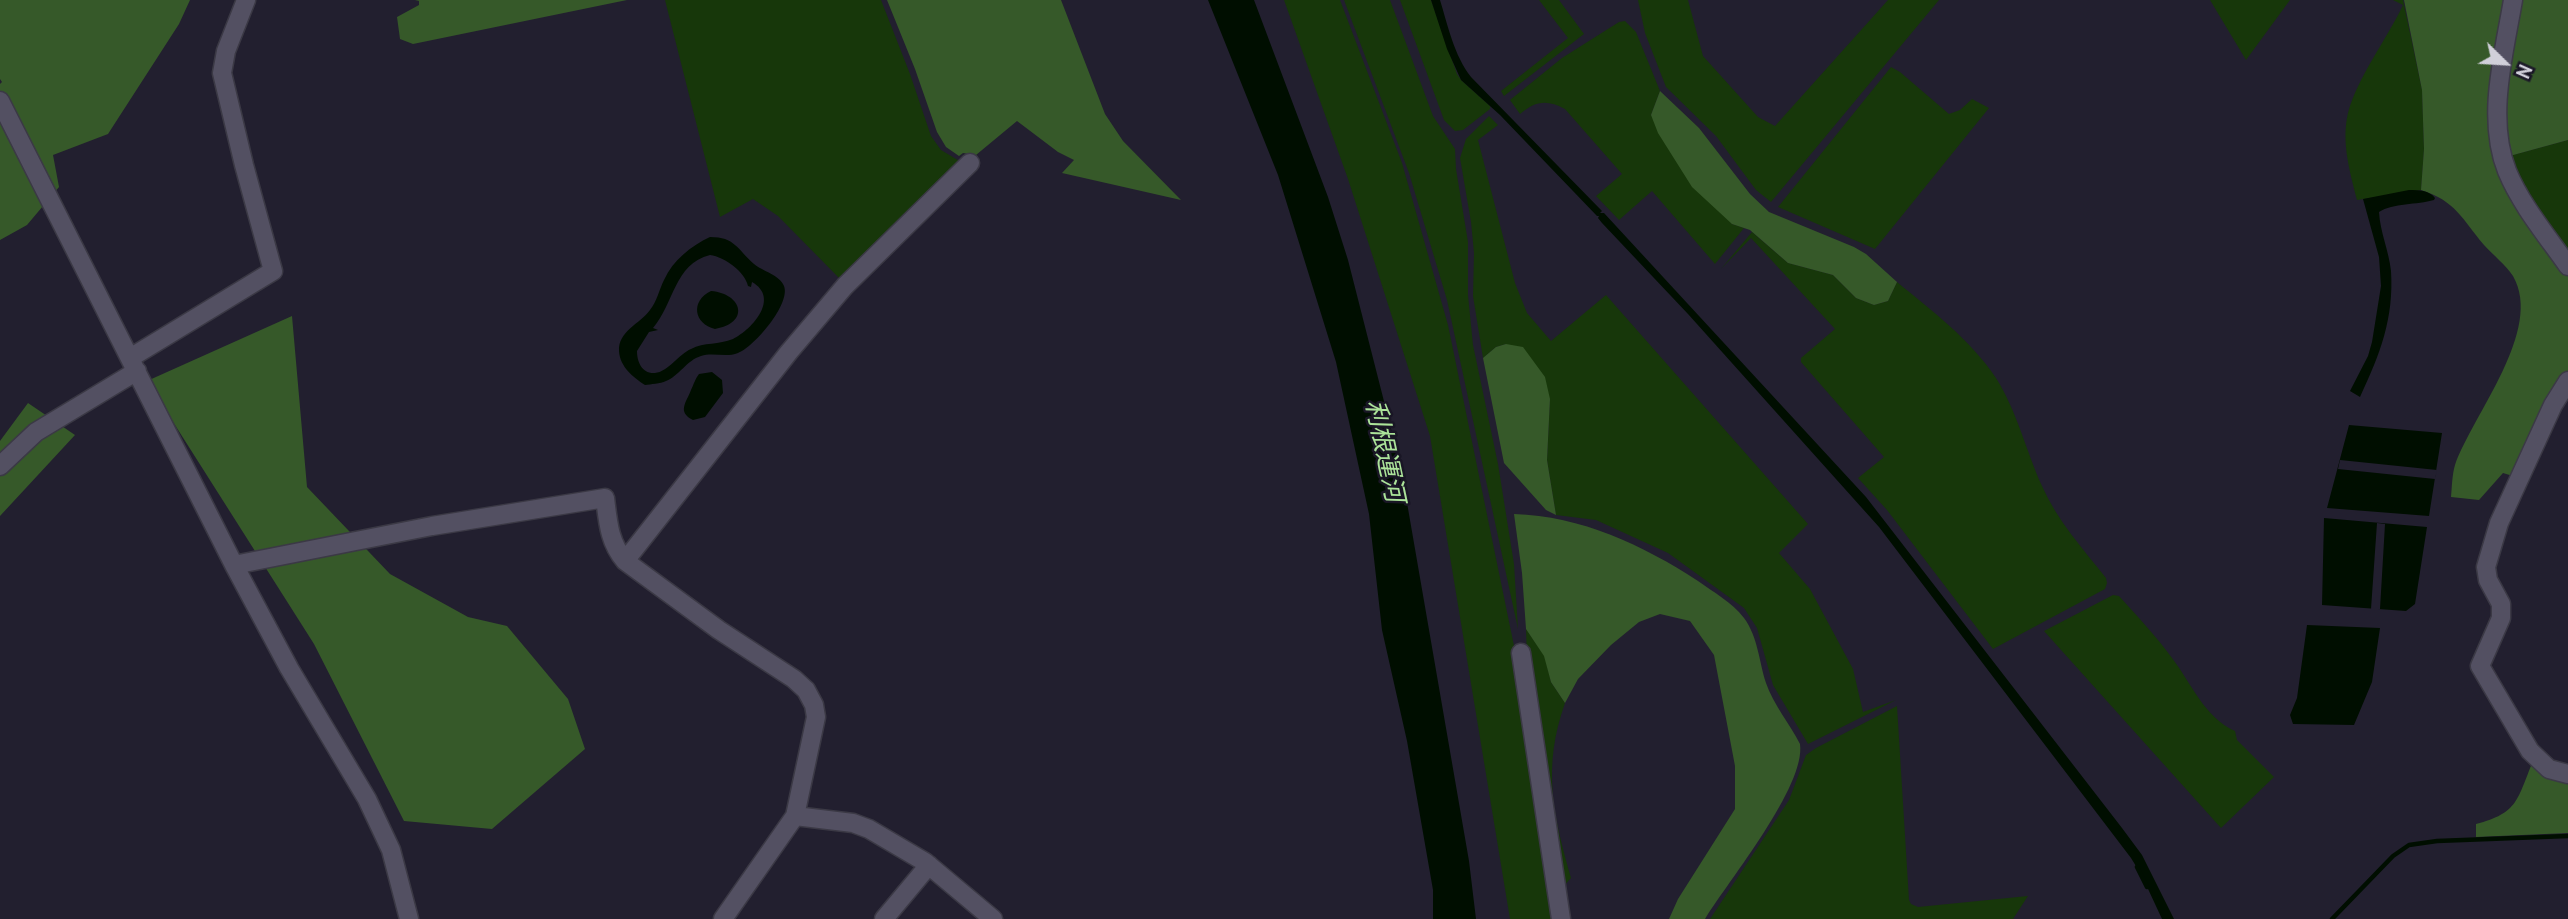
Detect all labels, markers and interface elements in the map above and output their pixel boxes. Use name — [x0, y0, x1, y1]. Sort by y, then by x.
north arrow — [2470, 28, 2540, 98]
text: N — [2511, 61, 2538, 82]
water label: 利根運河 — [1358, 397, 1410, 505]

